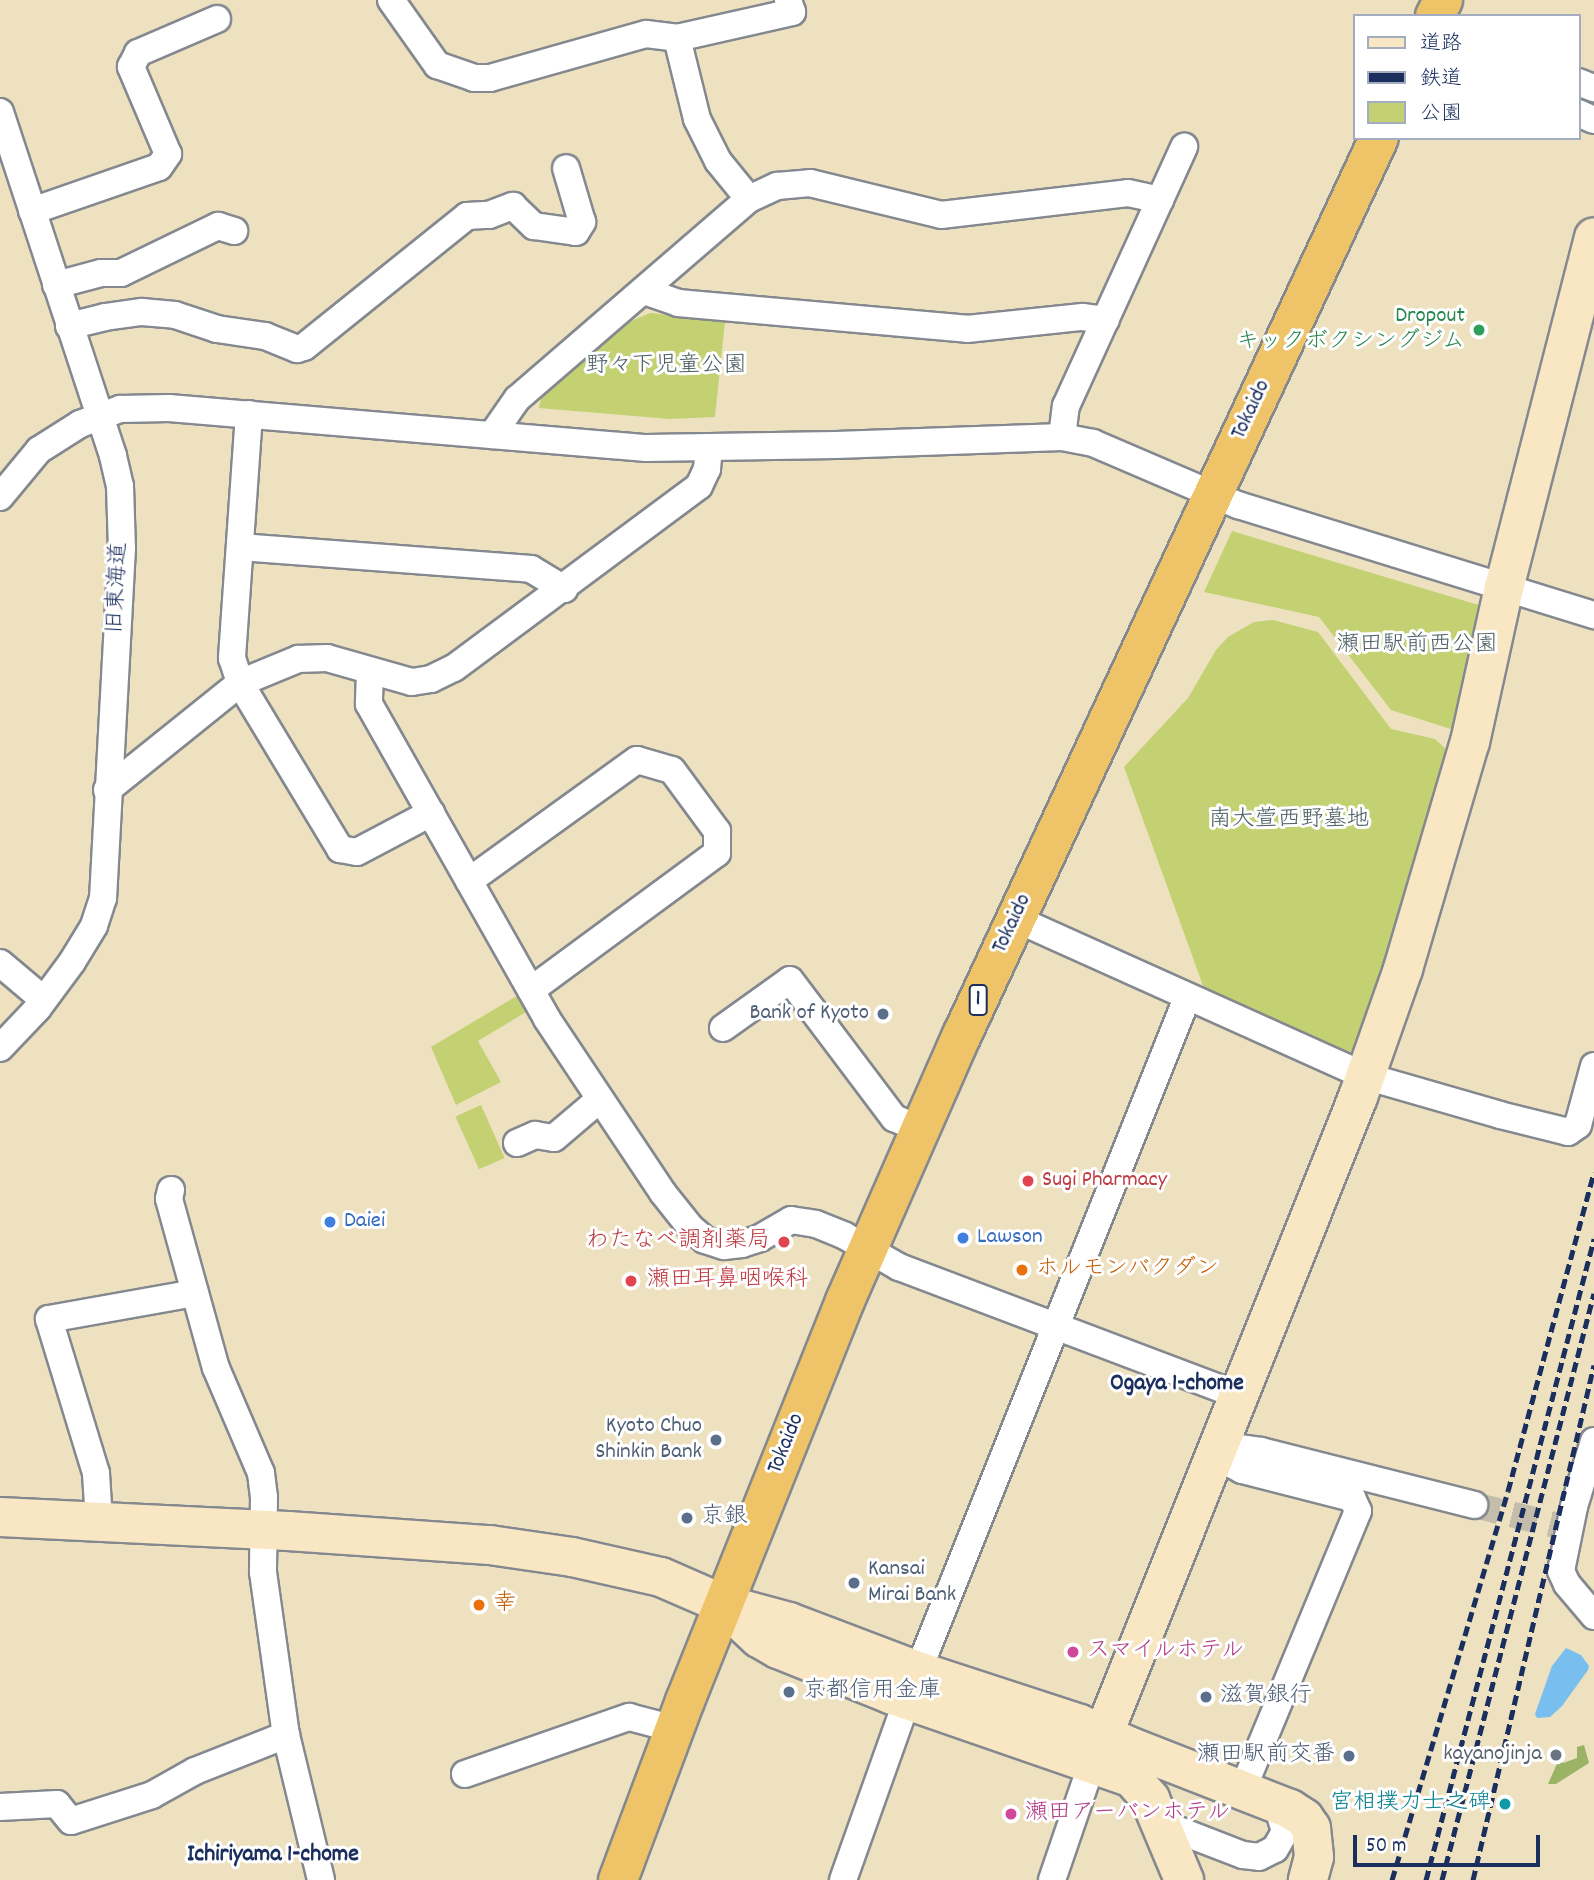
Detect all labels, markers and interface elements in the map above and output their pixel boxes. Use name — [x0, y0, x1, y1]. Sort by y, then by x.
legend — [1352, 14, 1580, 140]
text: 道路 — [1420, 30, 1462, 60]
text: 鉄道 — [1420, 65, 1462, 95]
text: 公園 — [1420, 100, 1462, 130]
place label: Dropout キックボクシングジム — [1235, 303, 1465, 357]
marker: Dropout キックボクシングジム — [1471, 322, 1487, 338]
park label: 野々下児童公園 — [586, 353, 746, 381]
street label: Tokaido — [1226, 376, 1278, 444]
street label: 旧東海道 — [103, 541, 135, 635]
park label: 瀬田駅前西公園 — [1337, 632, 1497, 660]
park label: 南大萱西野墓地 — [1209, 807, 1369, 835]
street label: Tokaido — [987, 890, 1039, 958]
road number: 1 — [968, 982, 988, 1018]
place label: Bank of Kyoto — [749, 1000, 869, 1028]
marker: Bank of Kyoto — [875, 1006, 891, 1022]
place label: Sugi Pharmacy — [1042, 1167, 1167, 1195]
marker: Sugi Pharmacy — [1020, 1173, 1036, 1189]
place label: Daiei — [344, 1208, 385, 1236]
marker: Daiei — [322, 1214, 338, 1230]
place label: Lawson — [977, 1224, 1043, 1252]
place label: わたなべ調剤薬局 — [586, 1228, 770, 1256]
marker: Lawson — [955, 1230, 971, 1246]
marker: わたなべ調剤薬局 — [776, 1234, 792, 1250]
place label: ホルモンバクダン — [1036, 1256, 1220, 1284]
marker: ホルモンバクダン — [1014, 1262, 1030, 1278]
place label: 瀬田耳鼻咽喉科 — [647, 1267, 808, 1295]
marker: 瀬田耳鼻咽喉科 — [621, 1271, 641, 1291]
district label: Ogaya 1-chome — [1110, 1371, 1244, 1399]
street label: Tokaido — [762, 1410, 812, 1478]
place label: Kyoto Chuo Shinkin Bank — [595, 1413, 702, 1467]
marker: Kyoto Chuo Shinkin Bank — [708, 1432, 724, 1448]
place label: 京銀 — [701, 1504, 747, 1532]
marker: 京銀 — [679, 1510, 695, 1526]
place label: Kansai Mirai Bank — [868, 1556, 956, 1610]
marker: Kansai Mirai Bank — [846, 1575, 862, 1591]
place label: 幸 — [493, 1591, 516, 1619]
marker: 幸 — [471, 1597, 487, 1613]
place label: スマイルホテル — [1087, 1638, 1248, 1666]
marker: スマイルホテル — [1065, 1644, 1081, 1660]
place label: 京都信用金庫 — [803, 1678, 941, 1706]
place label: 滋賀銀行 — [1220, 1683, 1312, 1711]
marker: 京都信用金庫 — [781, 1684, 797, 1700]
marker: 滋賀銀行 — [1198, 1689, 1214, 1705]
place label: kayanojinja — [1443, 1741, 1542, 1769]
place label: 瀬田駅前交番 — [1197, 1742, 1335, 1770]
marker: kayanojinja — [1548, 1747, 1564, 1763]
marker: 瀬田駅前交番 — [1341, 1748, 1357, 1764]
place label: 宮相撲力士之碑 — [1330, 1790, 1491, 1818]
marker: 宮相撲力士之碑 — [1497, 1796, 1513, 1812]
place label: 瀬田アーバンホテル — [1025, 1800, 1231, 1828]
marker: 瀬田アーバンホテル — [1003, 1806, 1019, 1822]
scale bar — [1356, 1820, 1543, 1864]
text: 50 m — [1366, 1832, 1406, 1862]
district label: Ichiriyama 1-chome — [187, 1842, 359, 1870]

